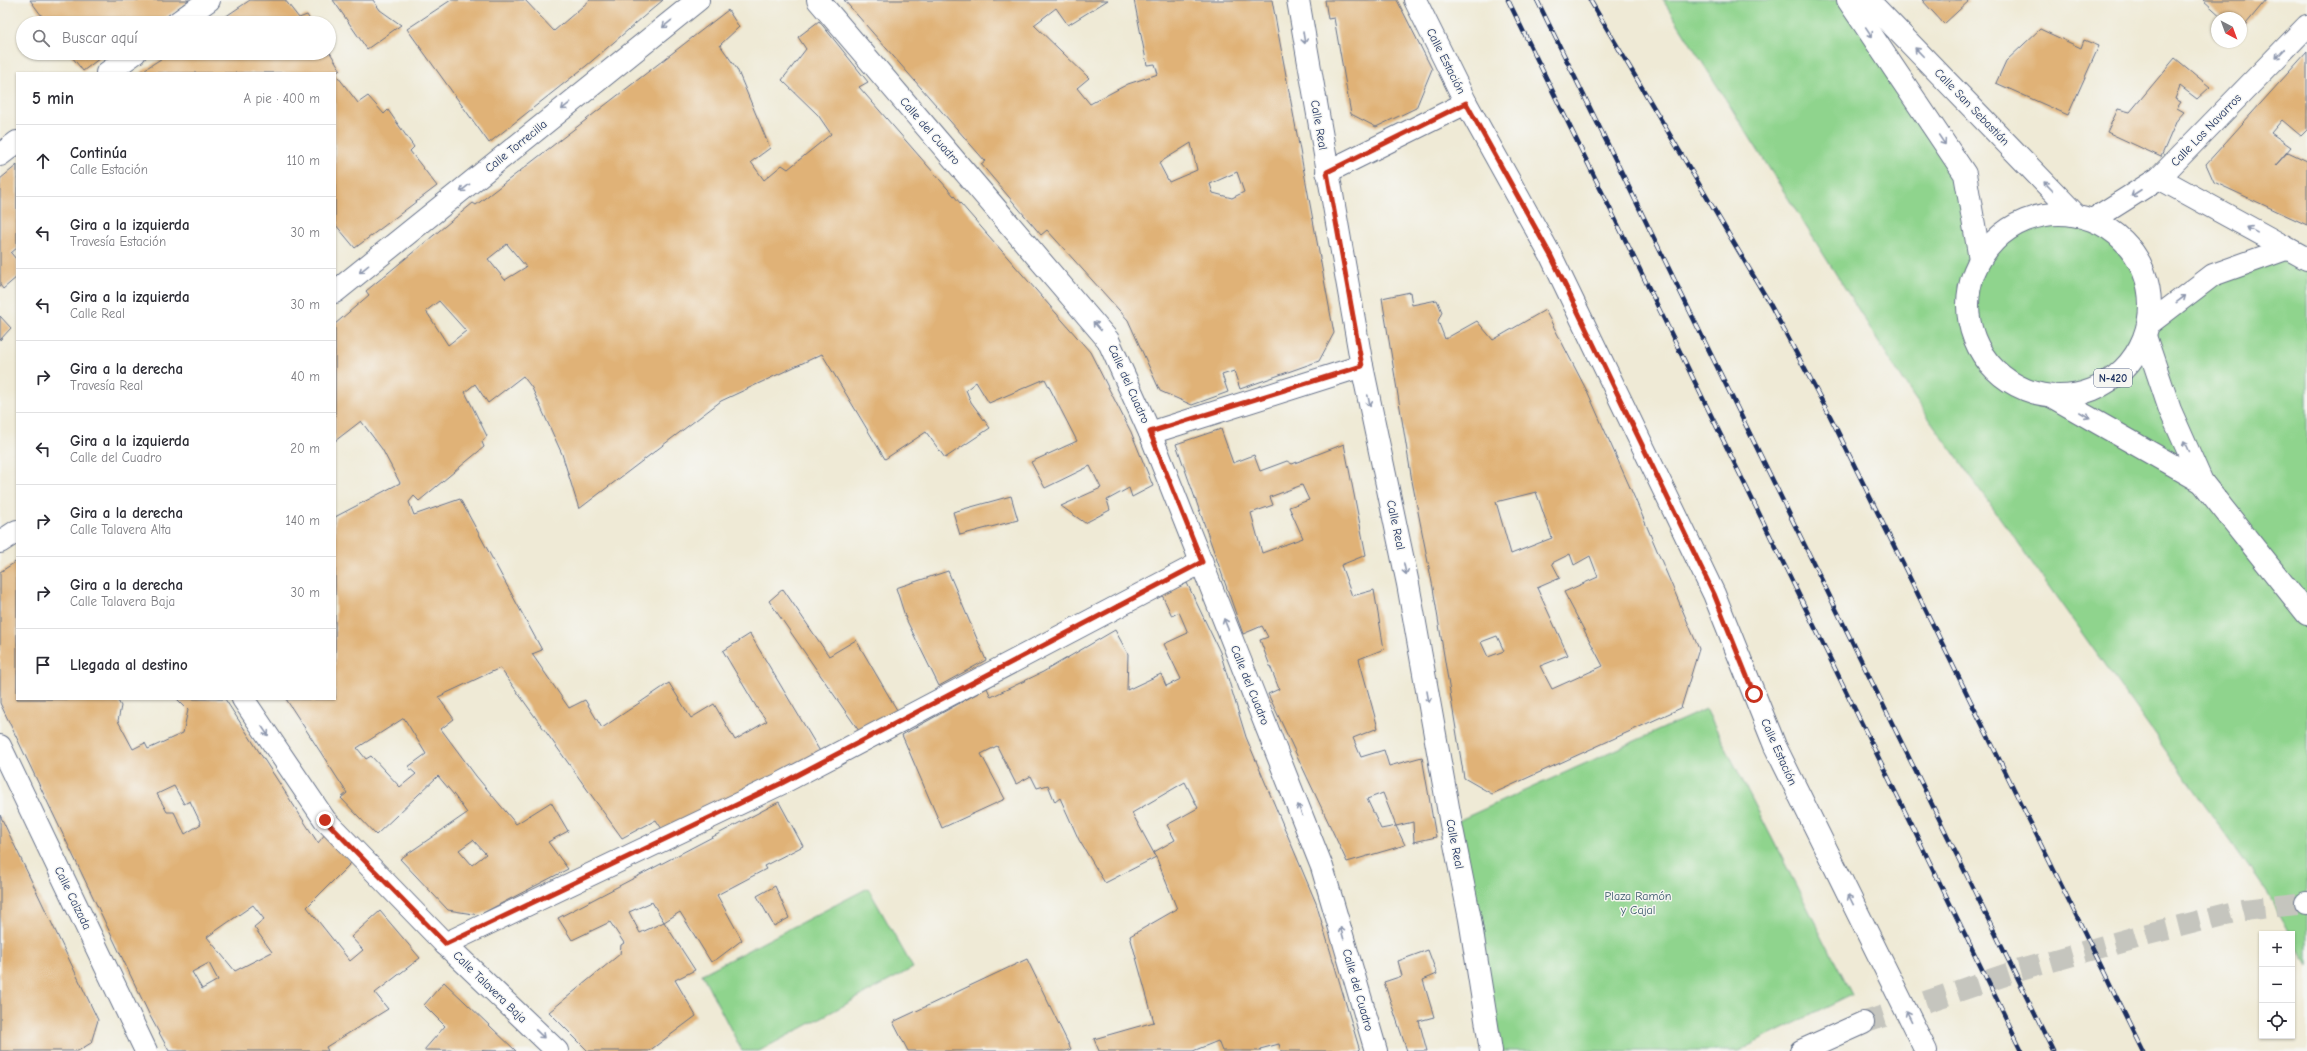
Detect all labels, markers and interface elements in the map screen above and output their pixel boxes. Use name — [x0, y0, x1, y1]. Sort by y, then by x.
north arrow — [2211, 12, 2247, 48]
search box — [16, 16, 336, 60]
one-way arrow — [662, 20, 673, 29]
street label: Calle Estación — [1423, 26, 1469, 96]
icon: search — [30, 27, 52, 49]
one-way arrow — [1865, 27, 1873, 38]
text: Buscar aquí — [62, 29, 138, 47]
one-way arrow — [1300, 32, 1308, 45]
one-way arrow — [1914, 47, 1924, 57]
one-way arrow — [2275, 49, 2285, 59]
street label: Calle San Sebastián — [1932, 66, 2012, 148]
text: 5 min — [32, 89, 74, 108]
text: A pie · 400 m — [244, 91, 320, 106]
street label: Calle Los Navarros — [2168, 91, 2244, 169]
street label: Calle del Cuadro — [897, 94, 963, 168]
street label: Calle Real — [1308, 99, 1330, 151]
one-way arrow — [561, 101, 572, 110]
street label: Calle Torrecilla — [482, 117, 550, 175]
one-way arrow — [1938, 134, 1946, 145]
text: Continúa — [70, 144, 127, 162]
icon: ahead — [32, 150, 54, 172]
text: 110 m — [287, 153, 320, 168]
text: Calle Estación — [70, 162, 148, 177]
one-way arrow — [2043, 181, 2053, 191]
one-way arrow — [459, 183, 470, 192]
one-way arrow — [2130, 189, 2142, 197]
text: Gira a la izquierda — [70, 216, 190, 234]
icon: left — [32, 222, 54, 244]
text: 30 m — [290, 225, 320, 240]
one-way arrow — [2246, 225, 2258, 233]
text: Travesía Estación — [70, 234, 166, 249]
one-way arrow — [358, 265, 369, 274]
text: Gira a la izquierda — [70, 288, 190, 306]
icon: left — [32, 294, 54, 316]
one-way arrow — [2175, 295, 2186, 304]
text: 30 m — [290, 297, 320, 312]
text: Calle Real — [70, 306, 125, 321]
one-way arrow — [1092, 321, 1101, 331]
street label: Calle del Cuadro — [1105, 342, 1153, 426]
text: Gira a la derecha — [70, 360, 183, 378]
icon: right — [32, 366, 54, 388]
text: 40 m — [291, 369, 320, 384]
road number: N-420 — [2094, 369, 2132, 387]
text: Travesía Real — [70, 378, 143, 393]
one-way arrow — [1366, 394, 1374, 407]
one-way arrow — [2079, 412, 2091, 420]
text: Gira a la izquierda — [70, 432, 190, 450]
icon: left — [32, 438, 54, 460]
text: 20 m — [290, 441, 320, 456]
one-way arrow — [2182, 441, 2190, 453]
text: Calle del Cuadro — [70, 450, 162, 465]
street label: Calle Real — [1384, 499, 1408, 551]
text: Gira a la derecha — [70, 504, 183, 522]
icon: right — [32, 510, 54, 532]
text: 140 m — [286, 513, 320, 528]
text: Calle Talavera Alta — [70, 522, 171, 537]
one-way arrow — [1401, 562, 1409, 575]
text: Gira a la derecha — [70, 576, 183, 594]
icon: right — [32, 582, 54, 604]
text: 30 m — [290, 585, 320, 600]
text: Calle Talavera Baja — [70, 594, 175, 609]
one-way arrow — [1222, 619, 1229, 631]
street label: Calle del Cuadro — [1228, 643, 1272, 727]
icon: arrive — [32, 654, 54, 676]
text: Llegada al destino — [70, 656, 188, 674]
route start — [1745, 685, 1763, 703]
one-way arrow — [1424, 690, 1432, 703]
street label: Calle Estación — [1758, 716, 1800, 788]
one-way arrow — [261, 726, 269, 737]
one-way arrow — [1295, 805, 1303, 817]
route end — [316, 811, 334, 829]
street label: Calle Real — [1443, 818, 1467, 870]
street label: Calle Calzada — [52, 864, 94, 932]
park label: Plaza Ramón y Cajal — [1605, 889, 1671, 917]
one-way arrow — [1847, 894, 1854, 906]
one-way arrow — [1338, 927, 1345, 940]
map controls — [2259, 931, 2295, 1039]
button: + — [2259, 931, 2295, 967]
street label: Calle del Cuadro — [1340, 947, 1376, 1033]
street label: Calle Talavera Baja — [450, 948, 530, 1026]
button: − — [2259, 967, 2295, 1003]
button: locate — [2259, 1003, 2295, 1039]
one-way arrow — [1905, 1010, 1912, 1022]
one-way arrow — [534, 1029, 544, 1038]

